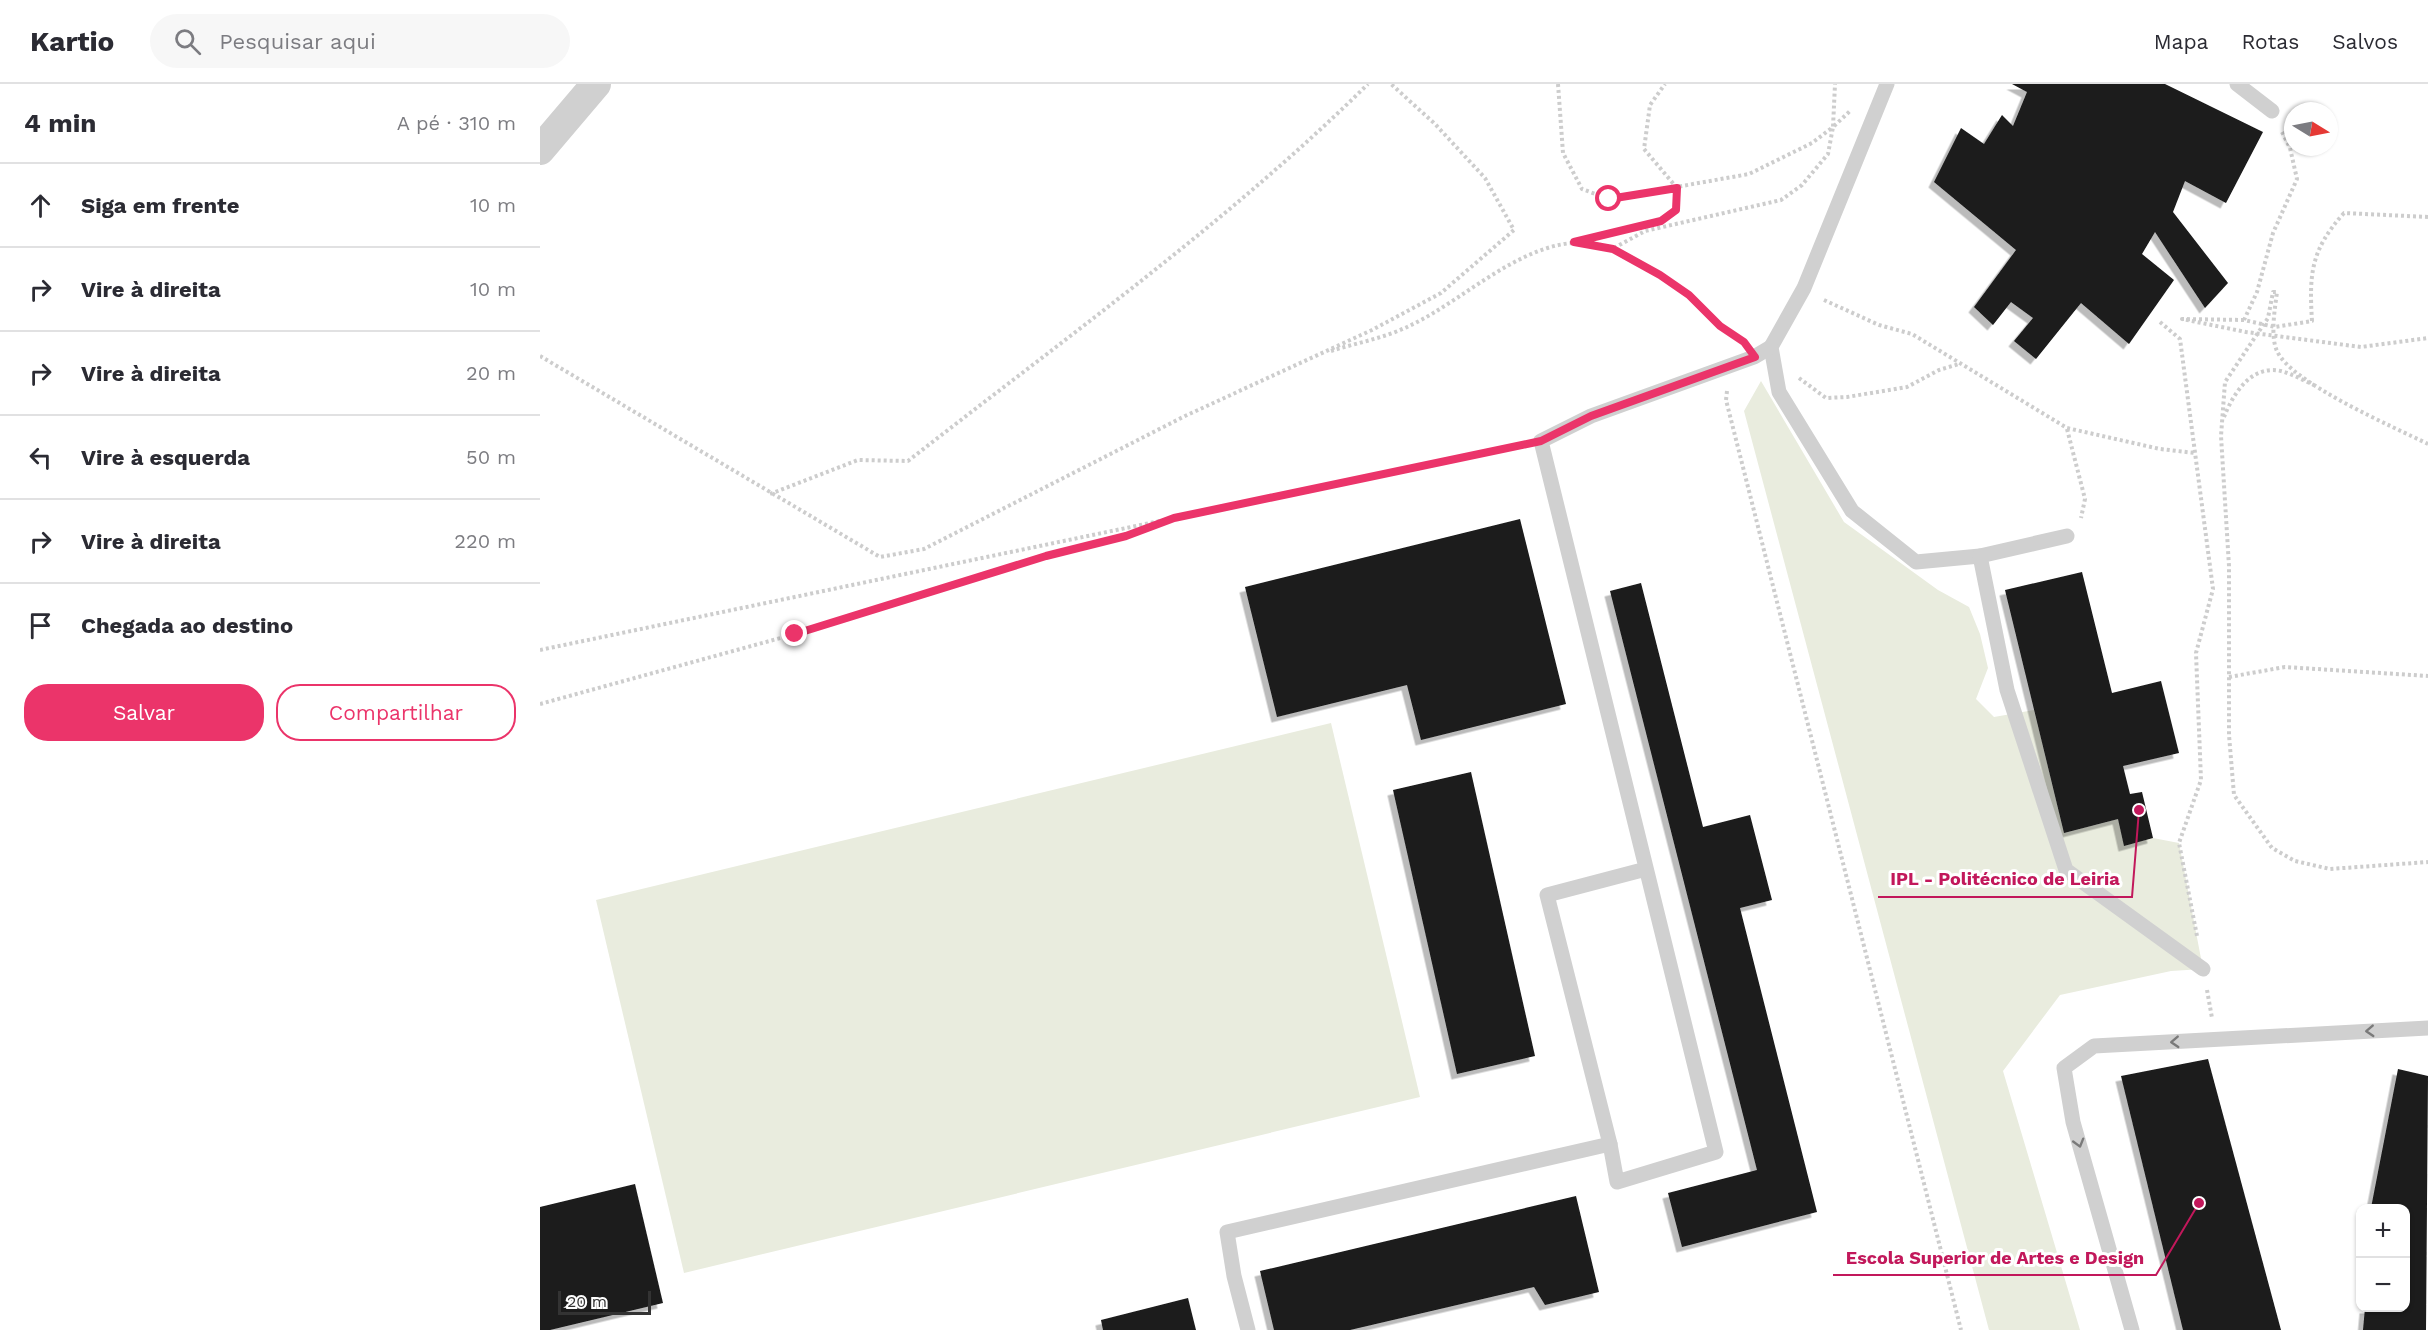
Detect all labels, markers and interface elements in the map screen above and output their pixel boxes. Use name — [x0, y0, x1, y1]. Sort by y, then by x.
search box — [150, 14, 570, 68]
text: Kartio — [30, 25, 114, 58]
icon: search — [171, 25, 204, 58]
text: Pesquisar aqui — [219, 29, 376, 54]
text: Mapa — [2154, 29, 2208, 54]
text: Rotas — [2241, 29, 2299, 54]
text: Salvos — [2332, 29, 2398, 54]
north arrow — [2284, 102, 2338, 156]
text: 4 min — [24, 108, 96, 138]
text: A pé · 310 m — [397, 111, 516, 135]
route start — [1595, 185, 1621, 211]
icon: ahead — [24, 189, 57, 222]
text: Siga em frente — [81, 193, 239, 218]
text: 10 m — [470, 193, 516, 217]
icon: right — [24, 273, 57, 306]
text: Vire à direita — [81, 277, 221, 302]
text: 10 m — [470, 277, 516, 301]
icon: right — [24, 357, 57, 390]
text: Vire à direita — [81, 361, 221, 386]
text: 20 m — [466, 361, 516, 385]
icon: left — [24, 441, 57, 474]
text: Vire à esquerda — [81, 445, 250, 470]
text: 50 m — [466, 445, 516, 469]
icon: right — [24, 525, 57, 558]
text: Vire à direita — [81, 529, 221, 554]
text: 220 m — [454, 529, 516, 553]
icon: arrive — [24, 609, 57, 642]
text: Chegada ao destino — [81, 613, 293, 638]
route end — [781, 620, 807, 646]
button: Salvar — [24, 684, 264, 741]
button: Compartilhar — [276, 684, 516, 741]
callout: IPL - Politécnico de Leiria — [1878, 861, 2132, 897]
text: IPL - Politécnico de Leiria — [1890, 868, 2120, 889]
one-way arrow — [2365, 1025, 2374, 1038]
one-way arrow — [2170, 1035, 2179, 1048]
one-way arrow — [2072, 1137, 2084, 1148]
map controls — [2356, 1204, 2410, 1312]
button: + — [2356, 1204, 2410, 1258]
callout: Escola Superior de Artes e Design — [1833, 1239, 2156, 1275]
text: Escola Superior de Artes e Design — [1846, 1247, 2144, 1268]
button: − — [2356, 1258, 2410, 1312]
scale bar — [558, 1288, 651, 1316]
text: 20 m — [567, 1292, 607, 1311]

